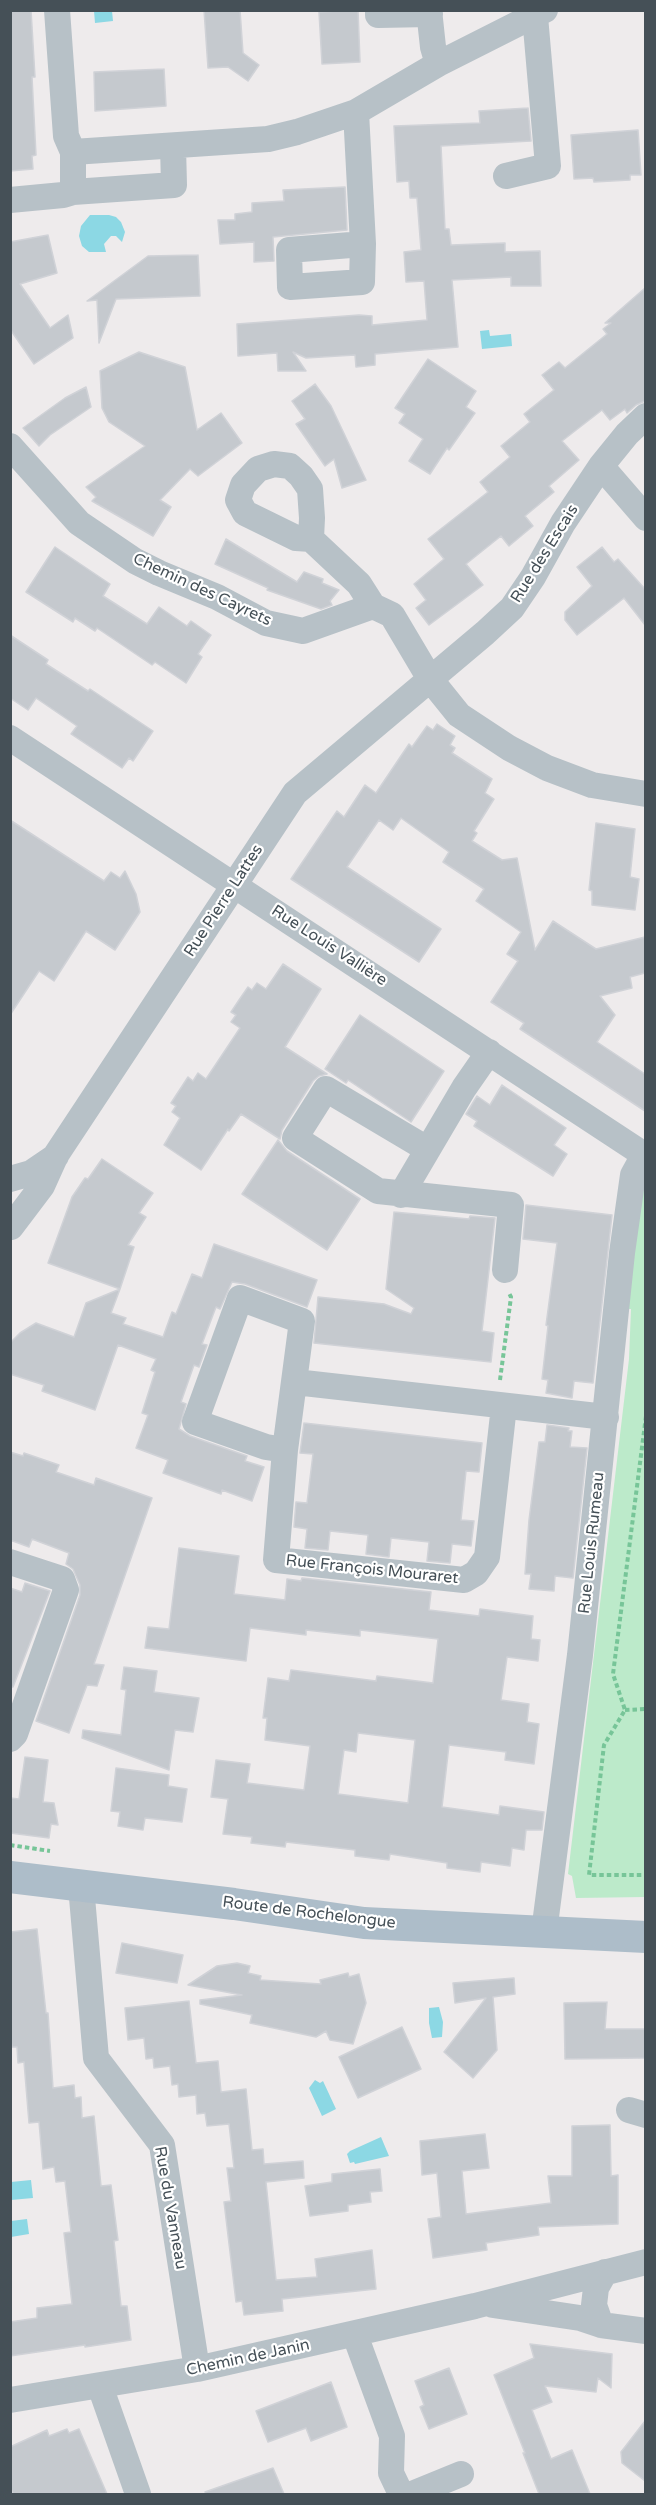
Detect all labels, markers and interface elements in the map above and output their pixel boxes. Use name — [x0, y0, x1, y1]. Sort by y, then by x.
street label: Rue des Escais — [507, 501, 583, 607]
street label: Chemin des Cayrets — [130, 549, 274, 631]
street label: Rue Pierre Lattes — [181, 841, 267, 961]
street label: Rue Louis Vallière — [268, 901, 390, 991]
street label: Rue Louis Rumeau — [575, 1471, 609, 1615]
street label: Rue François Mouraret — [285, 1551, 459, 1589]
street label: Route de Rochelongue — [221, 1893, 397, 1933]
street label: Rue du Vanneau — [150, 2145, 190, 2271]
street label: Chemin de Janin — [185, 2336, 311, 2380]

